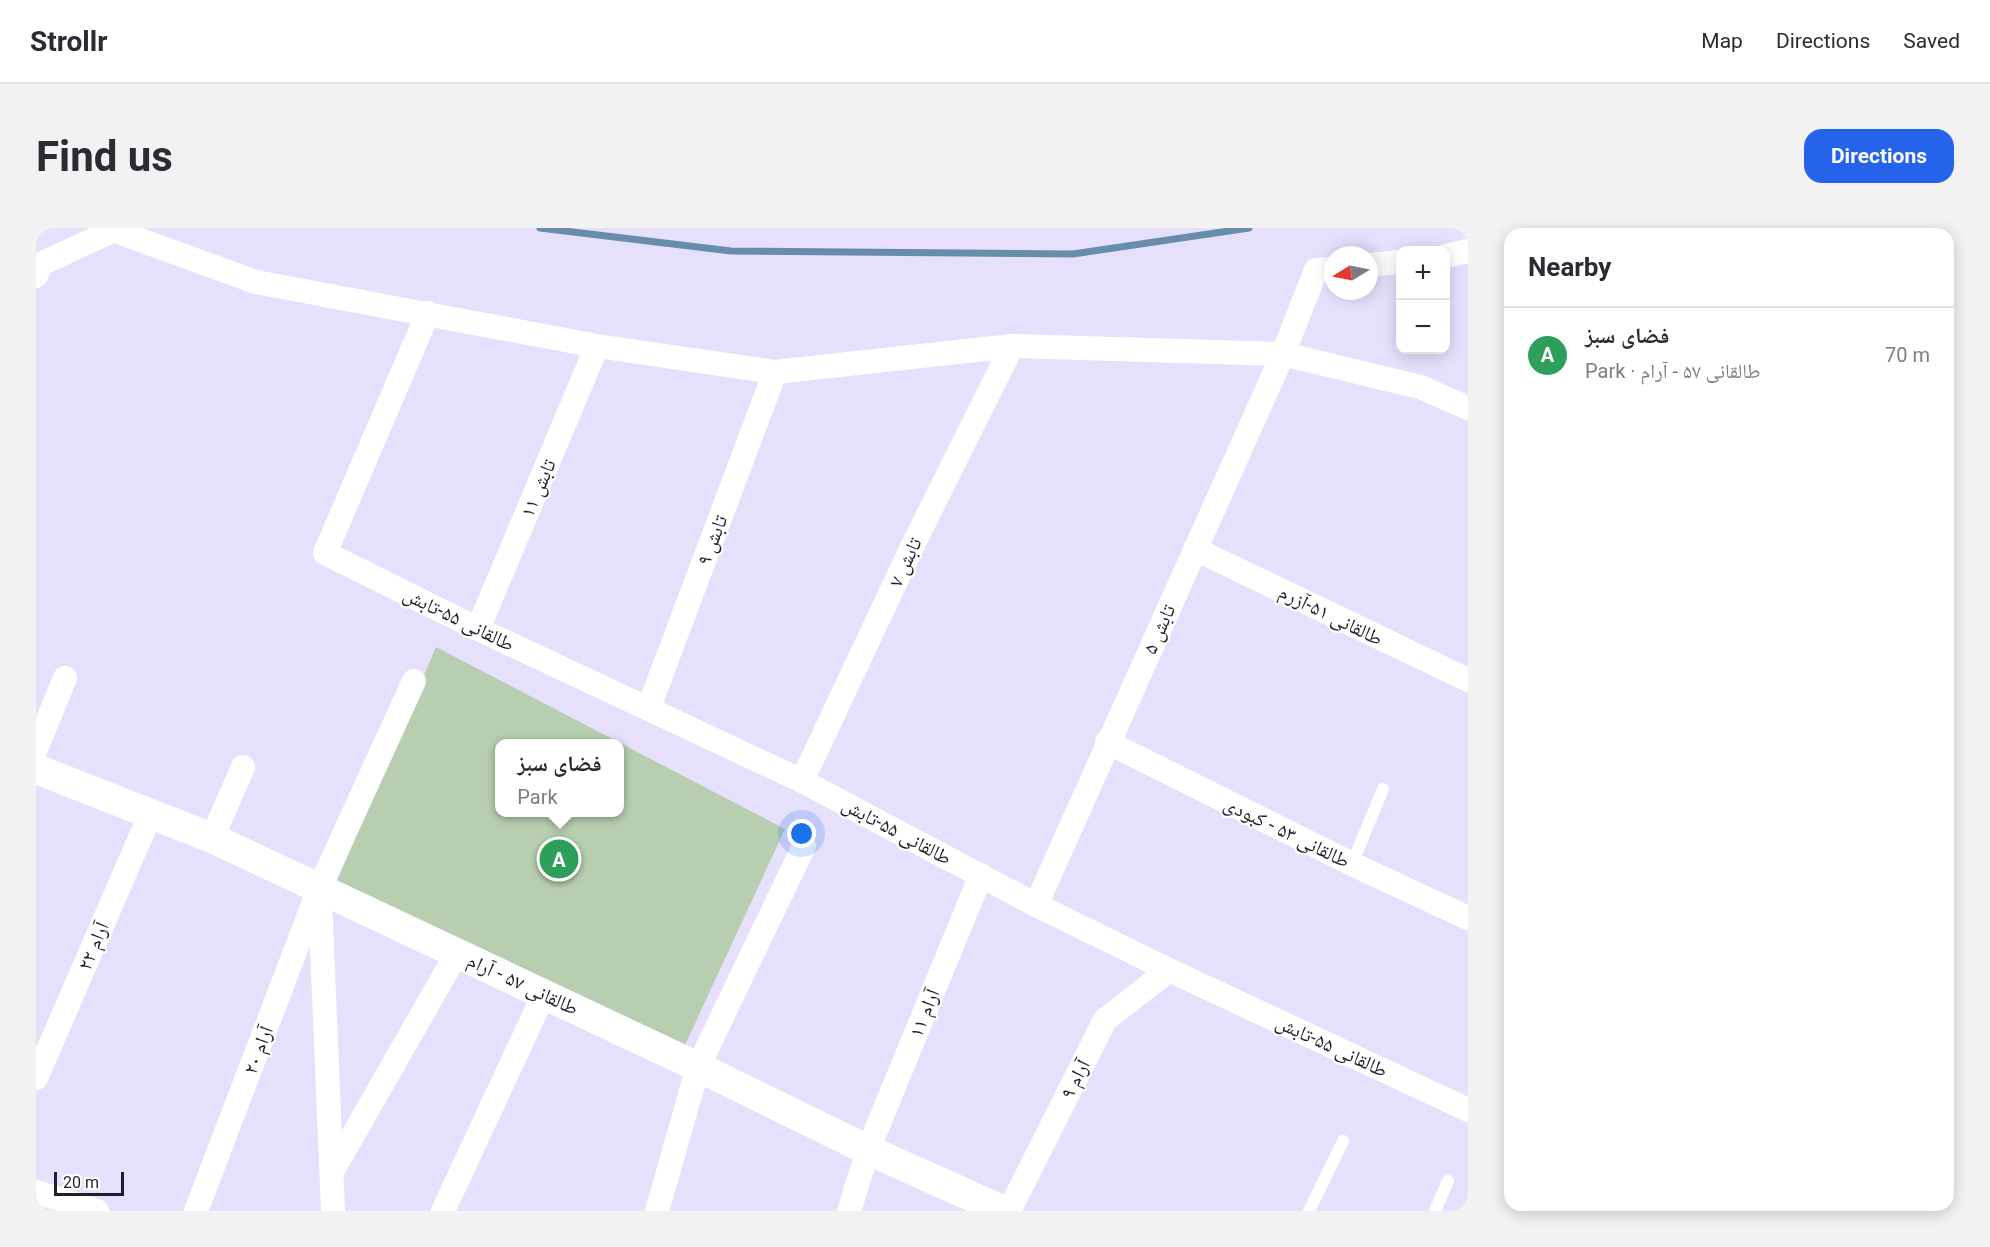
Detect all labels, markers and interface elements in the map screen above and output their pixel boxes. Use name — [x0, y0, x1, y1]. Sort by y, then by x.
text: Strollr — [30, 25, 107, 58]
text: Map — [1701, 29, 1743, 53]
text: Directions — [1776, 29, 1870, 53]
text: Saved — [1903, 29, 1960, 53]
button: Directions — [1804, 129, 1954, 183]
text: Find us — [36, 132, 173, 181]
north arrow — [1324, 246, 1378, 300]
map controls — [1396, 246, 1450, 354]
button: + — [1396, 246, 1450, 300]
text: Nearby — [1528, 252, 1611, 282]
button: − — [1396, 300, 1450, 354]
text: فضای سبز — [1585, 323, 1669, 348]
text: A — [1541, 343, 1554, 367]
text: 70 m — [1885, 343, 1930, 367]
text: Park · طالقانی ۵۷ - آرام — [1585, 359, 1760, 383]
street label: تابش ۱۱ — [515, 455, 561, 521]
street label: تابش ۹ — [692, 511, 733, 568]
street label: تابش ۷ — [883, 533, 927, 591]
street label: طالقانی ۵۱-آزرم — [1274, 579, 1387, 652]
street label: طالقانی ۵۵-تابش — [399, 582, 519, 656]
street label: تابش ۵ — [1138, 600, 1181, 658]
popup — [495, 739, 624, 817]
text: فضای سبز — [517, 751, 602, 776]
text: Park — [517, 785, 558, 809]
street label: طالقانی ۵۳ - کبودی — [1220, 791, 1354, 873]
street label: طالقانی ۵۵-تابش — [838, 792, 956, 870]
your location — [787, 819, 816, 848]
pin: A — [540, 836, 578, 882]
street label: آرام ۲۲ — [72, 917, 116, 974]
street label: طالقانی ۵۷ - آرام — [463, 948, 582, 1022]
street label: آرام ۱۱ — [904, 984, 947, 1041]
street label: طالقانی ۵۵-تابش — [1272, 1010, 1392, 1082]
street label: آرام ۲۰ — [238, 1022, 280, 1078]
street label: آرام ۹ — [1055, 1054, 1097, 1104]
scale bar — [54, 1169, 124, 1196]
text: 20 m — [63, 1173, 99, 1192]

